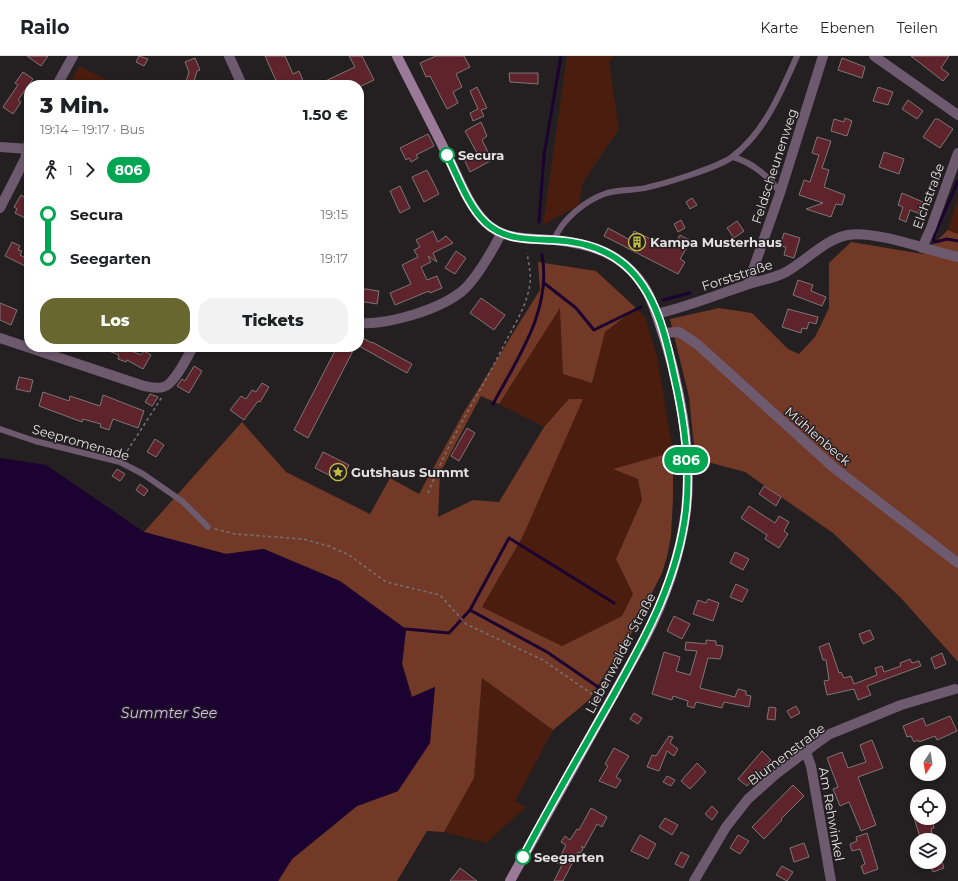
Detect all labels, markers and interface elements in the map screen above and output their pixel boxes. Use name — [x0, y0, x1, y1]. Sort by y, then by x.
text: Railo — [20, 16, 69, 39]
text: Karte — [760, 19, 798, 37]
text: Ebenen — [820, 19, 875, 37]
text: Teilen — [897, 19, 938, 37]
text: 3 Min. — [40, 92, 109, 119]
text: 1.50 € — [303, 105, 348, 124]
street label: Feldscheunenweg — [748, 106, 800, 226]
text: 19:14 – 19:17 · Bus — [40, 121, 145, 137]
marker: Secura — [439, 147, 455, 163]
place label: Secura — [458, 147, 504, 163]
icon: walk — [40, 159, 62, 181]
icon: forward — [79, 159, 101, 181]
text: 806 — [115, 161, 142, 179]
street label: Elchstraße — [909, 161, 947, 231]
text: 1 — [68, 162, 73, 178]
text: Secura — [70, 205, 123, 224]
text: 19:15 — [321, 206, 348, 222]
building icon: Kampa Musterhaus — [627, 232, 647, 252]
place label: Kampa Musterhaus — [650, 234, 782, 250]
text: Seegarten — [70, 249, 151, 268]
text: 19:17 — [320, 250, 348, 266]
street label: Forststraße — [700, 256, 775, 294]
button: Los — [40, 298, 190, 344]
button: Tickets — [198, 298, 348, 344]
street label: Mühlenbeck — [782, 403, 854, 469]
street label: Seepromenade — [30, 420, 132, 464]
line badge: 806 — [663, 447, 709, 473]
text: 806 — [672, 451, 700, 469]
place icon: Gutshaus Summt — [328, 462, 348, 482]
place label: Gutshaus Summt — [351, 464, 470, 480]
street label: Liebenwalder Straße — [581, 590, 659, 716]
water label: Summter See — [121, 704, 217, 722]
street label: Blumenstraße — [744, 720, 828, 788]
north arrow — [910, 745, 946, 781]
map controls — [910, 745, 946, 869]
street label: Am Rehwinkel — [816, 766, 848, 862]
button: locate — [910, 789, 946, 825]
button: layers — [910, 833, 946, 869]
marker: Seegarten — [515, 849, 531, 865]
place label: Seegarten — [534, 849, 604, 865]

